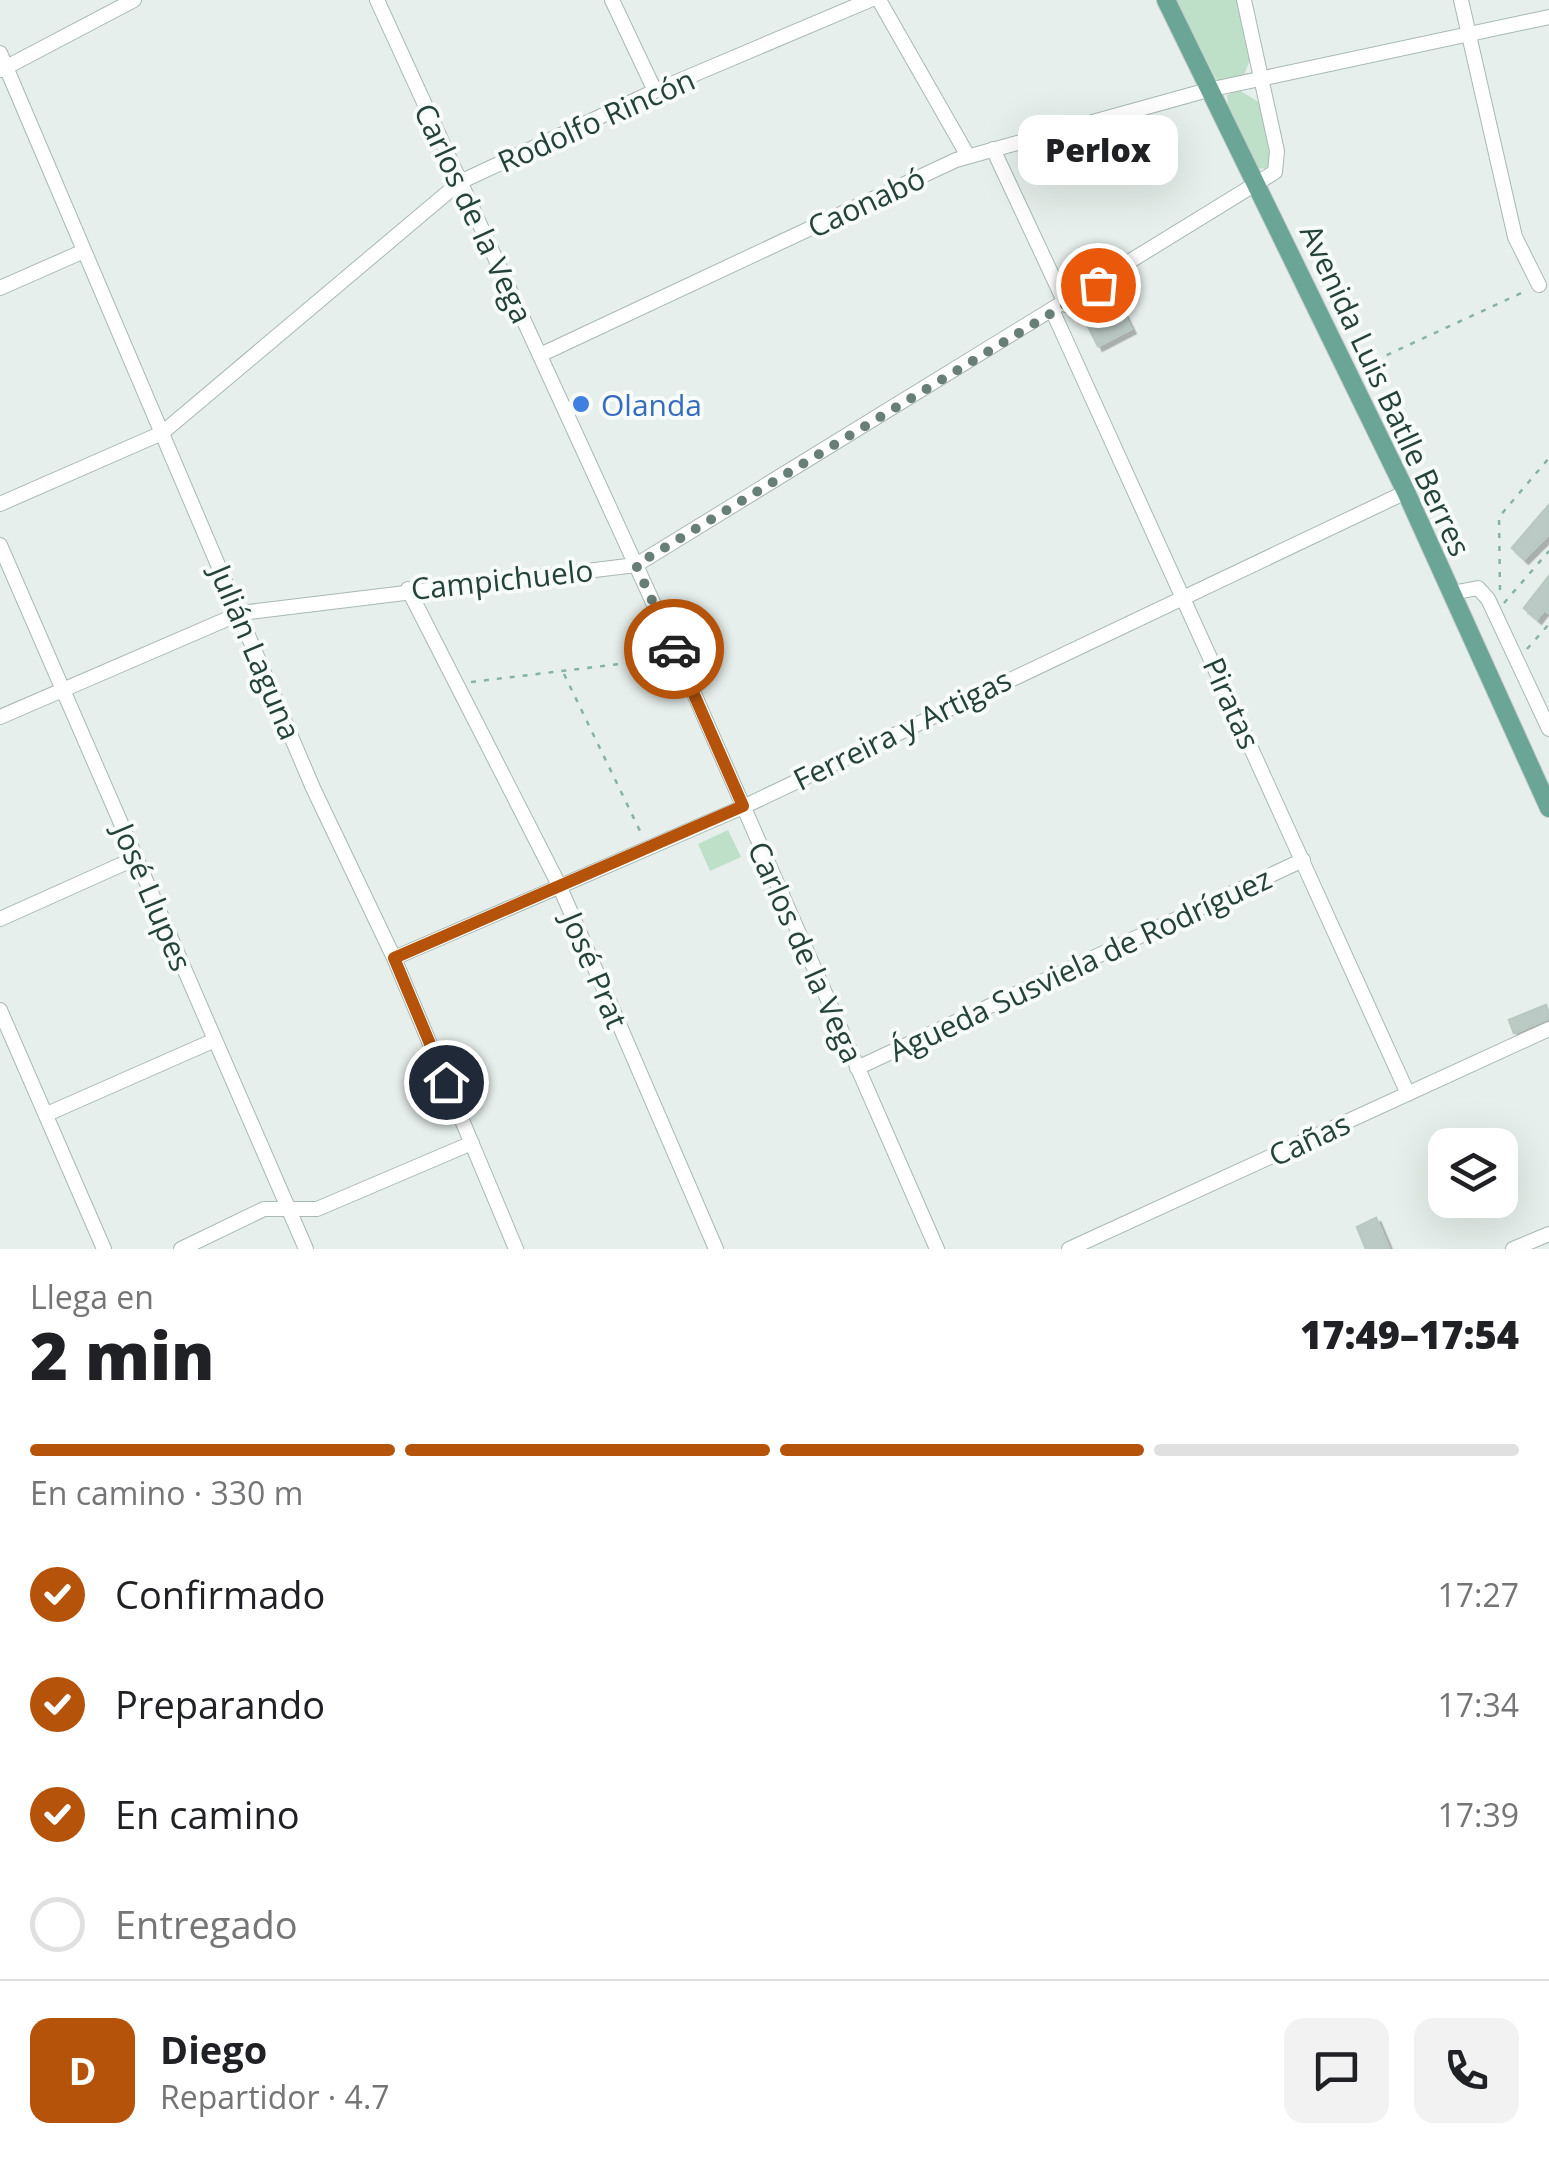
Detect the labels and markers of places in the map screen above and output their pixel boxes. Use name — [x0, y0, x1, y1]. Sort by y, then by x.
callout: Perlox — [1018, 115, 1178, 185]
pin — [1056, 243, 1141, 328]
place label: Olanda — [601, 384, 702, 425]
marker: Olanda — [570, 393, 592, 415]
pin — [404, 1040, 489, 1125]

